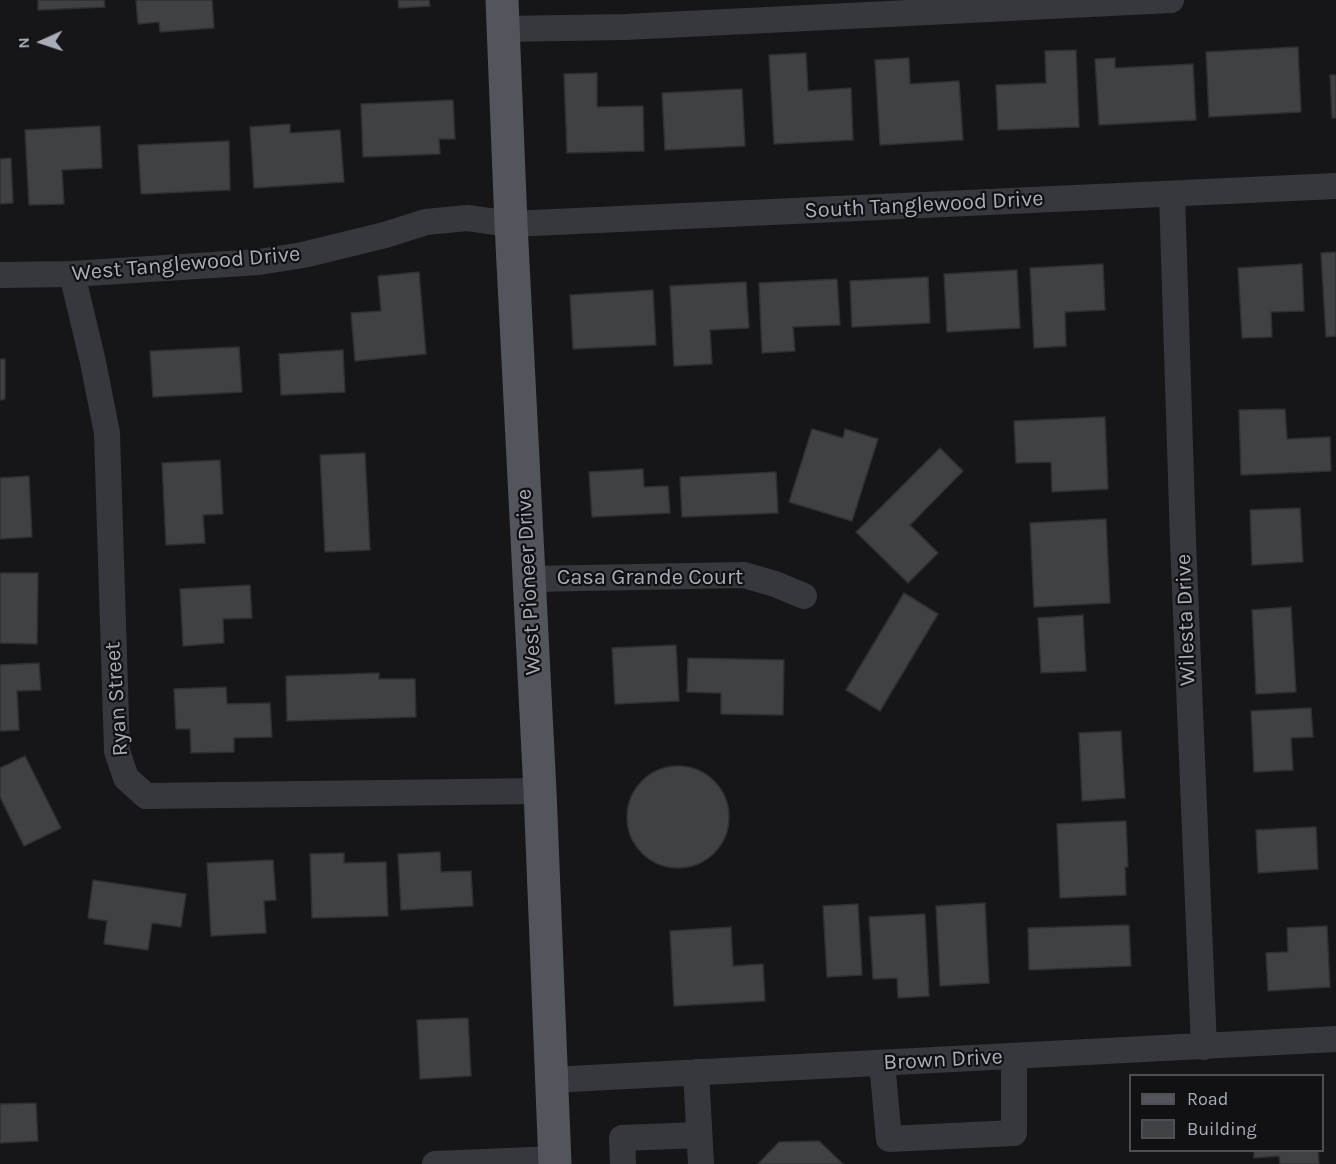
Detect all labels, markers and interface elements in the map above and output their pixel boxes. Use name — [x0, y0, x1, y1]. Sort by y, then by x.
north arrow — [12, 12, 72, 72]
text: N — [14, 37, 33, 49]
street label: South Tanglewood Drive — [804, 186, 1044, 224]
street label: West Tanglewood Drive — [71, 241, 301, 287]
street label: West Pioneer Drive — [511, 488, 547, 676]
street label: Wilesta Drive — [1171, 553, 1201, 687]
street label: Casa Grande Court — [557, 565, 743, 591]
street label: Ryan Street — [100, 641, 134, 757]
street label: Brown Drive — [883, 1044, 1003, 1076]
legend — [1129, 1074, 1324, 1152]
text: Road — [1187, 1088, 1228, 1110]
text: Building — [1187, 1118, 1257, 1140]

